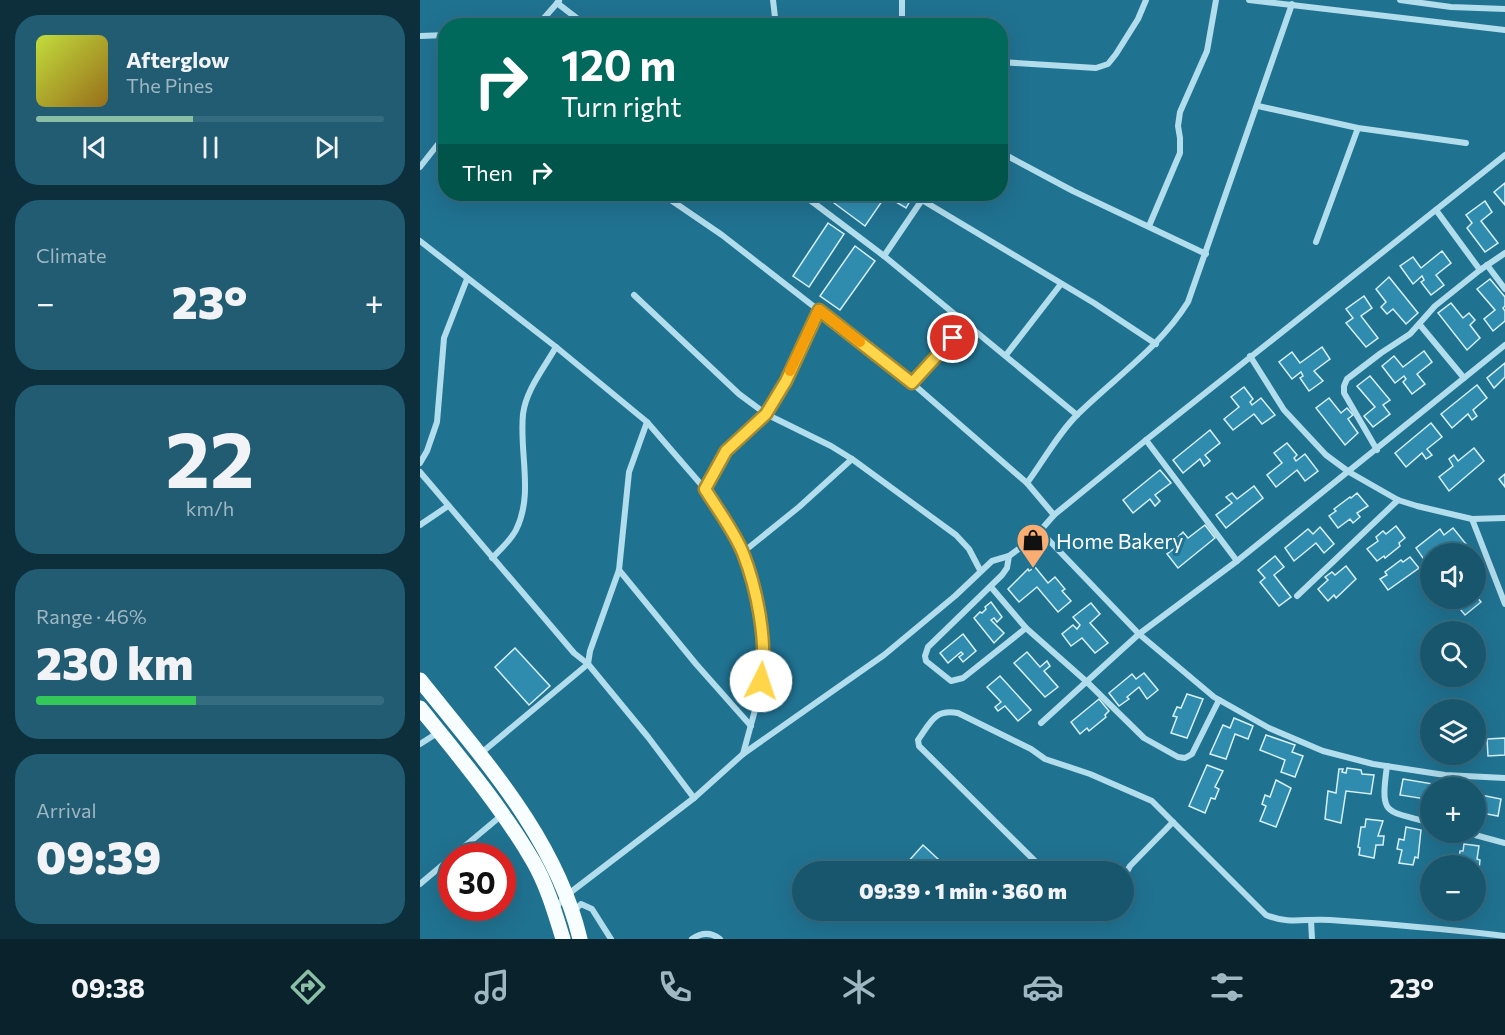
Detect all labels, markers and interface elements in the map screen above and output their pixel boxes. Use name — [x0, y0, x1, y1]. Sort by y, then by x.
text: 120 m — [561, 38, 676, 90]
icon: right — [462, 42, 540, 120]
text: Afterglow — [126, 46, 229, 73]
text: The Pines — [126, 73, 213, 97]
text: Turn right — [561, 90, 681, 123]
icon: previous — [78, 131, 111, 164]
icon: pause — [194, 131, 227, 164]
icon: next — [310, 131, 343, 164]
icon: right — [525, 156, 558, 189]
text: Then — [462, 159, 513, 186]
text: Climate — [36, 243, 106, 267]
text: 23° — [172, 273, 248, 328]
text: − — [36, 281, 55, 322]
text: + — [365, 281, 384, 322]
pin — [927, 312, 978, 363]
icon: arrive — [936, 321, 969, 354]
text: 22 — [166, 409, 254, 504]
text: km/h — [186, 496, 234, 520]
shop icon: Home Bakery — [1015, 522, 1051, 569]
place label: Home Bakery — [1056, 528, 1184, 553]
map controls — [1420, 543, 1486, 921]
button: sound — [1420, 543, 1486, 609]
text: Range · 46% — [36, 604, 147, 628]
button: search — [1420, 621, 1486, 687]
text: 230 km — [36, 634, 193, 689]
position arrow — [729, 649, 793, 713]
button: layers — [1420, 699, 1486, 765]
button: + — [1420, 777, 1486, 843]
text: Arrival — [36, 798, 97, 822]
text: 09:39 — [36, 828, 161, 883]
speed limit sign: 30 — [438, 843, 516, 921]
button: − — [1420, 855, 1486, 921]
text: 09:39 · 1 min · 360 m — [859, 877, 1067, 904]
icon: directions — [287, 966, 329, 1008]
icon: music — [471, 966, 513, 1008]
icon: phone — [654, 966, 696, 1008]
icon: climate — [838, 966, 880, 1008]
icon: car — [1022, 966, 1064, 1008]
icon: filters — [1206, 966, 1248, 1008]
text: 09:38 — [71, 971, 145, 1004]
text: 23° — [1390, 971, 1434, 1004]

